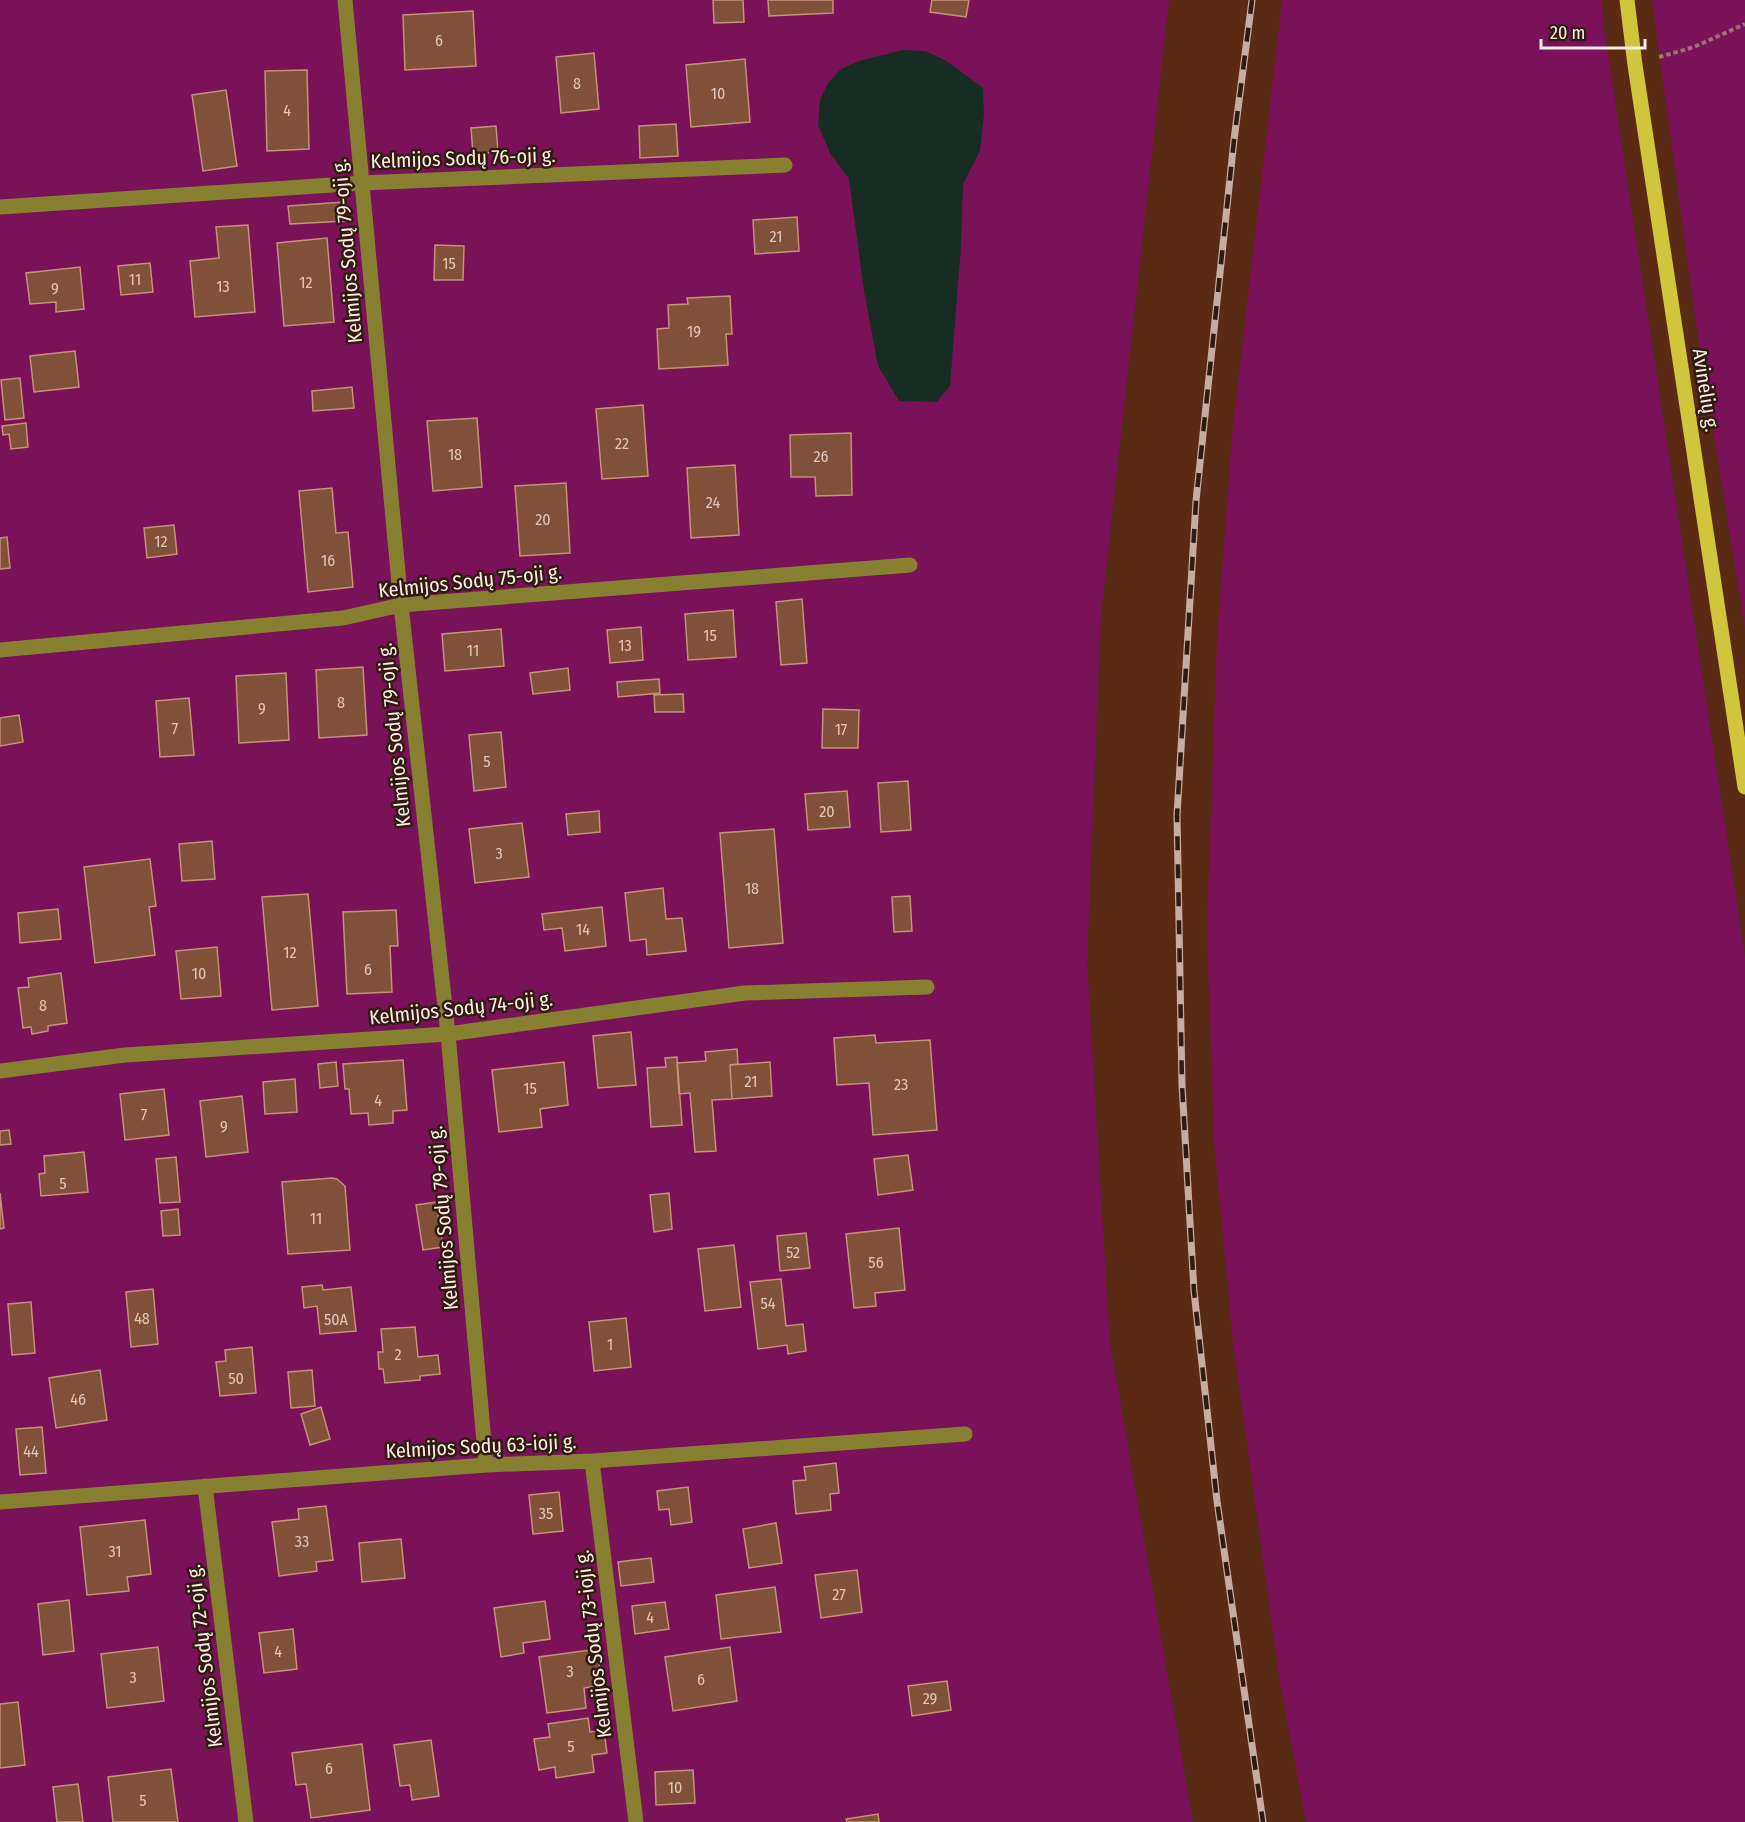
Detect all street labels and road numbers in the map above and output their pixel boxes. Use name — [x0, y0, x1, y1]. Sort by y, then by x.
street label: Kelmijos Sodų 76-oji g. — [370, 143, 556, 173]
street label: Kelmijos Sodų 79-oji g. — [327, 158, 367, 344]
street label: Avinėlių g. — [1688, 347, 1724, 433]
street label: Kelmijos Sodų 75-oji g. — [377, 559, 563, 603]
street label: Kelmijos Sodų 79-oji g. — [372, 642, 416, 828]
street label: Kelmijos Sodų 74-oji g. — [368, 986, 554, 1030]
street label: Kelmijos Sodų 79-oji g. — [423, 1125, 463, 1311]
street label: Kelmijos Sodų 63-ioji g. — [385, 1429, 577, 1463]
street label: Kelmijos Sodų 73-ioji g. — [570, 1549, 616, 1739]
street label: Kelmijos Sodų 72-oji g. — [181, 1563, 227, 1749]

